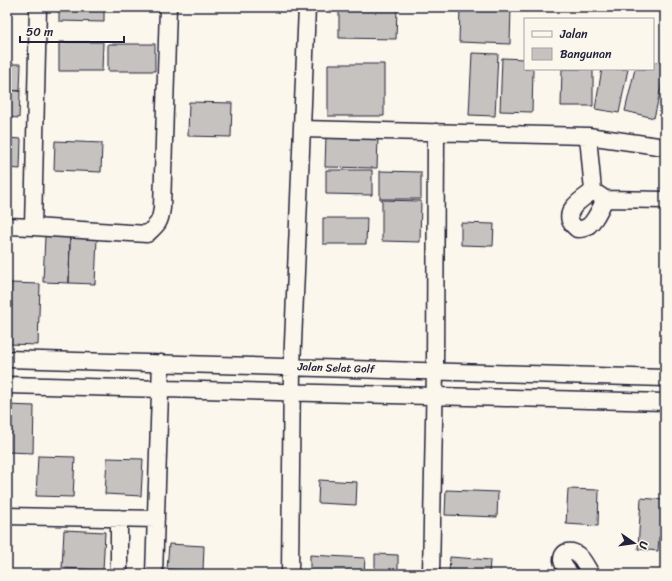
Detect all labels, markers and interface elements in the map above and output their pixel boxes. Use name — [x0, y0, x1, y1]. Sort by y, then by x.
scale bar — [20, 18, 124, 44]
legend — [524, 18, 654, 70]
text: 50 m — [26, 21, 53, 43]
text: Jalan — [559, 23, 588, 45]
text: Bangunan — [560, 43, 612, 65]
street label: Jalan Selat Golf — [296, 357, 376, 379]
north arrow — [614, 523, 654, 563]
text: U — [633, 539, 653, 552]

